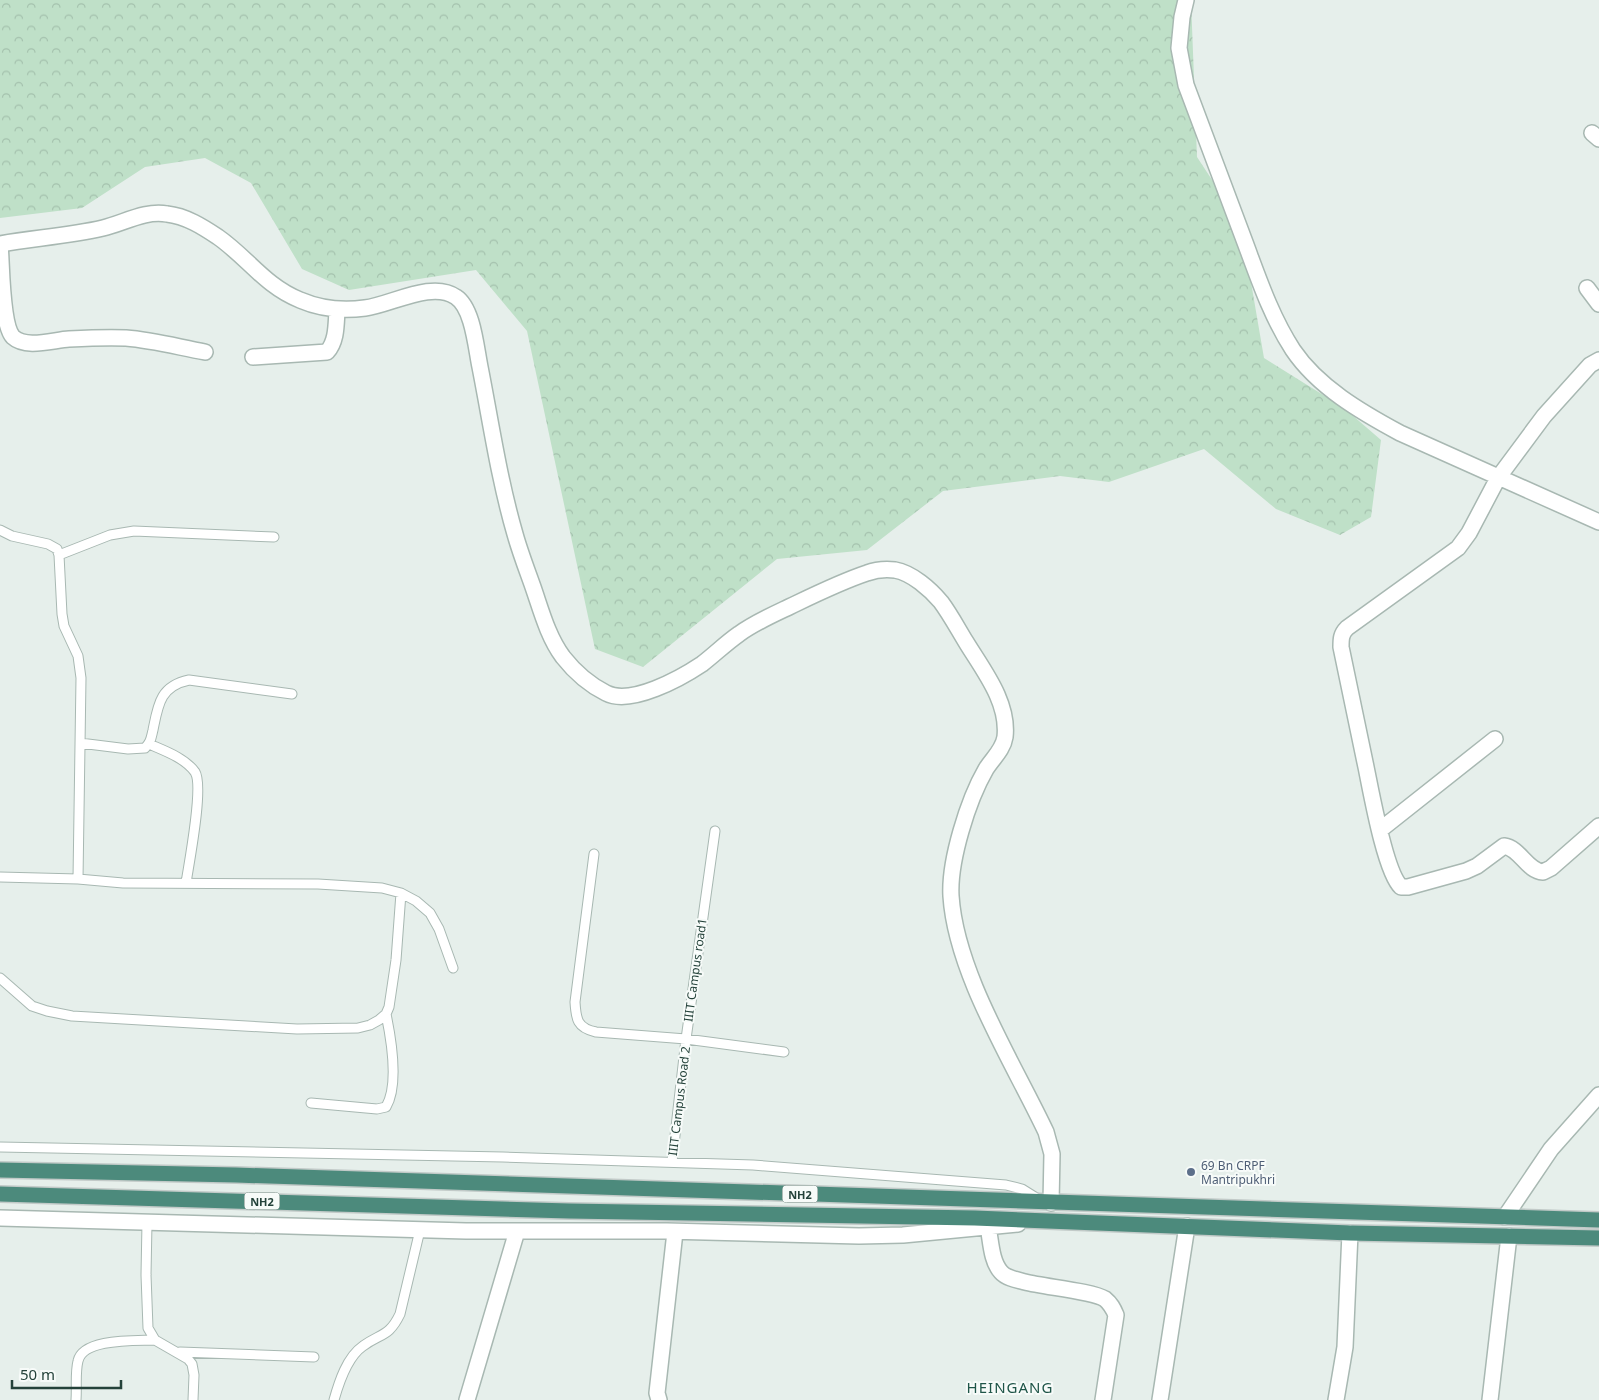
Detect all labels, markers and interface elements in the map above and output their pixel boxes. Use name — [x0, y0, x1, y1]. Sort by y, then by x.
street label: IIIT Campus road1 — [679, 917, 711, 1023]
street label: IIIT Campus Road 2 — [664, 1045, 694, 1157]
place label: 69 Bn CRPF Mantripukhri — [1201, 1157, 1275, 1188]
marker: 69 Bn CRPF Mantripukhri — [1185, 1166, 1197, 1178]
road number: NH2 — [782, 1186, 818, 1202]
road number: NH2 — [244, 1192, 280, 1210]
scale bar — [12, 1358, 121, 1390]
text: 50 m — [20, 1364, 55, 1384]
district label: HEINGANG — [967, 1377, 1053, 1397]

